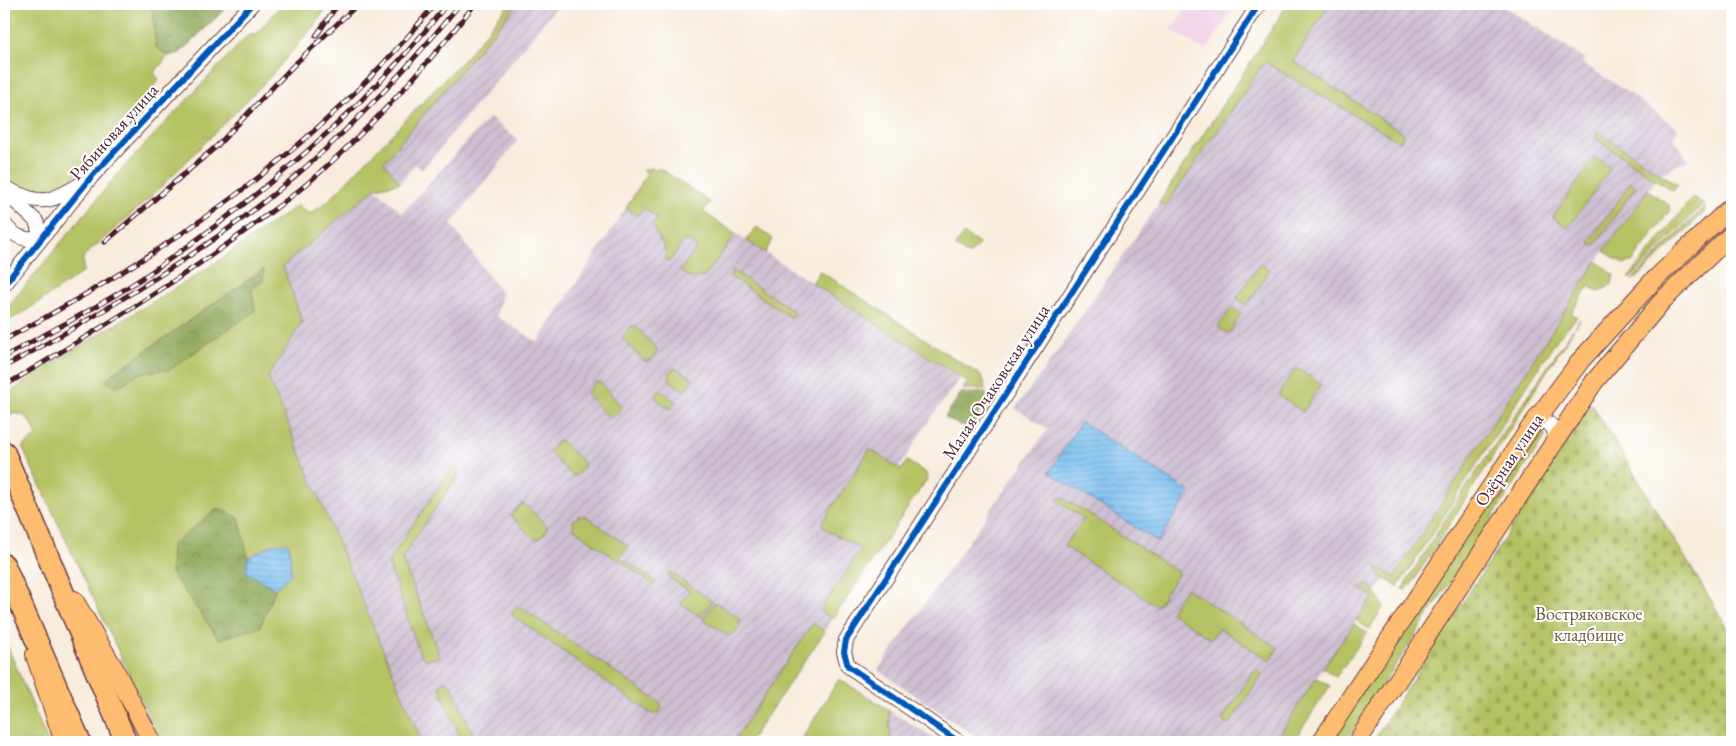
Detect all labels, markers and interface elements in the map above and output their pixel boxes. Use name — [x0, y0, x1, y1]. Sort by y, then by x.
street label: Рябиновая улица — [64, 78, 164, 185]
street label: Малая Очаковская улица — [937, 299, 1055, 464]
street label: Озёрная улица — [1469, 408, 1549, 511]
park label: Востряковское кладбище — [1535, 602, 1643, 646]

